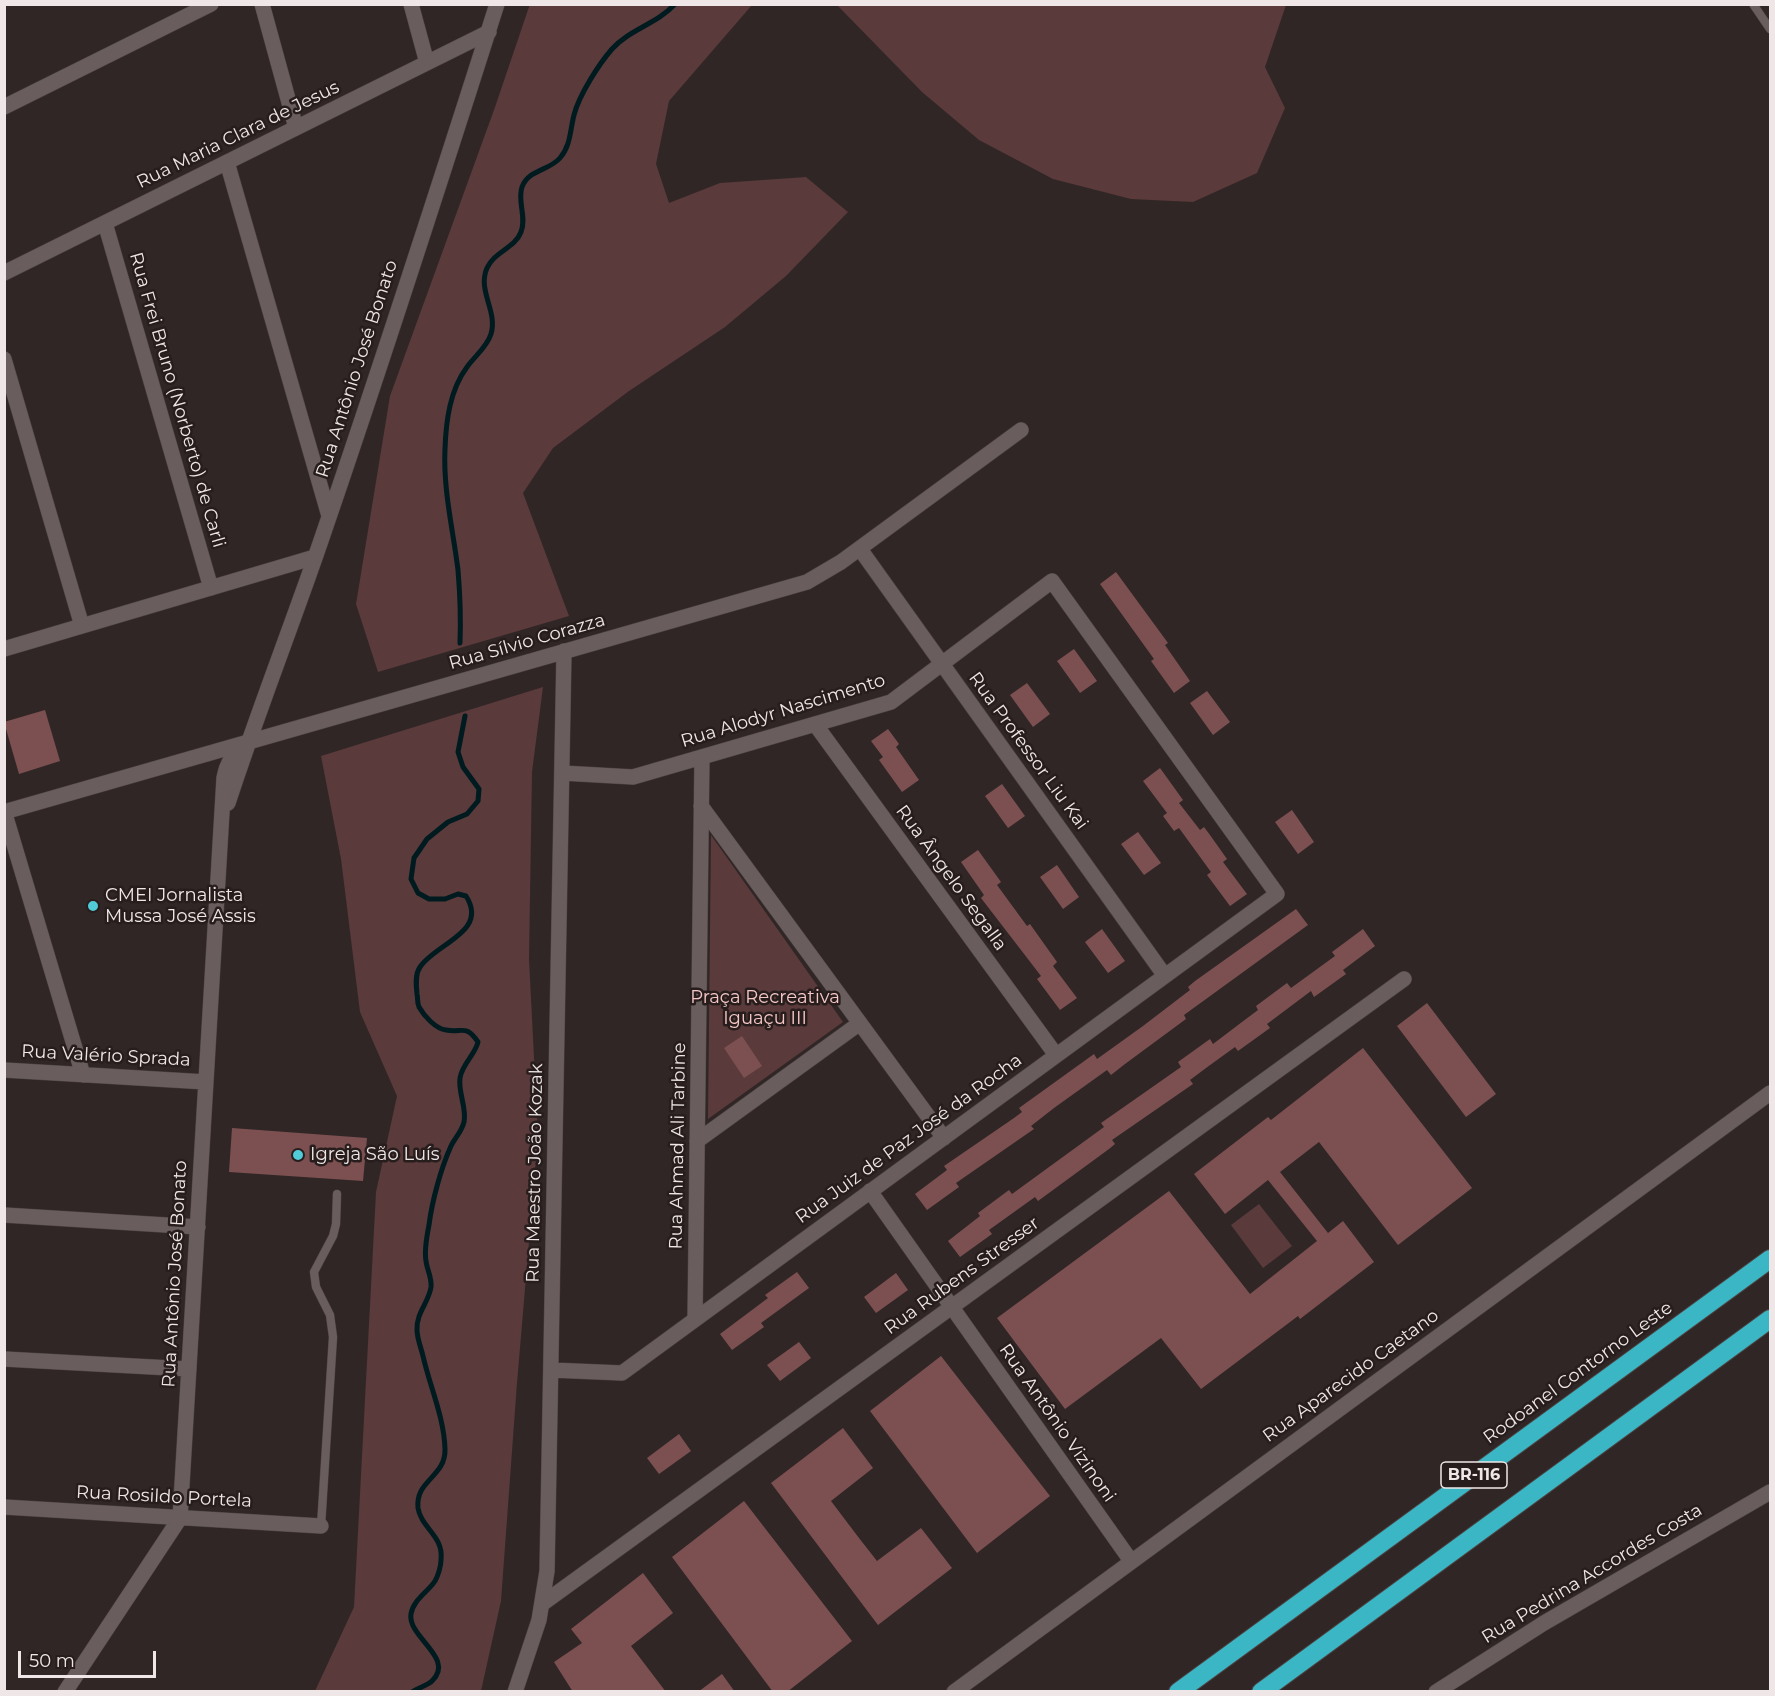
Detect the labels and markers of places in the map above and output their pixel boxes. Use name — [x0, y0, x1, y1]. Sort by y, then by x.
place label: CMEI Jornalista Mussa José Assis — [105, 885, 256, 928]
marker: CMEI Jornalista Mussa José Assis — [86, 899, 100, 913]
place label: Igreja São Luís — [310, 1144, 440, 1166]
marker: Igreja São Luís — [291, 1148, 305, 1162]

